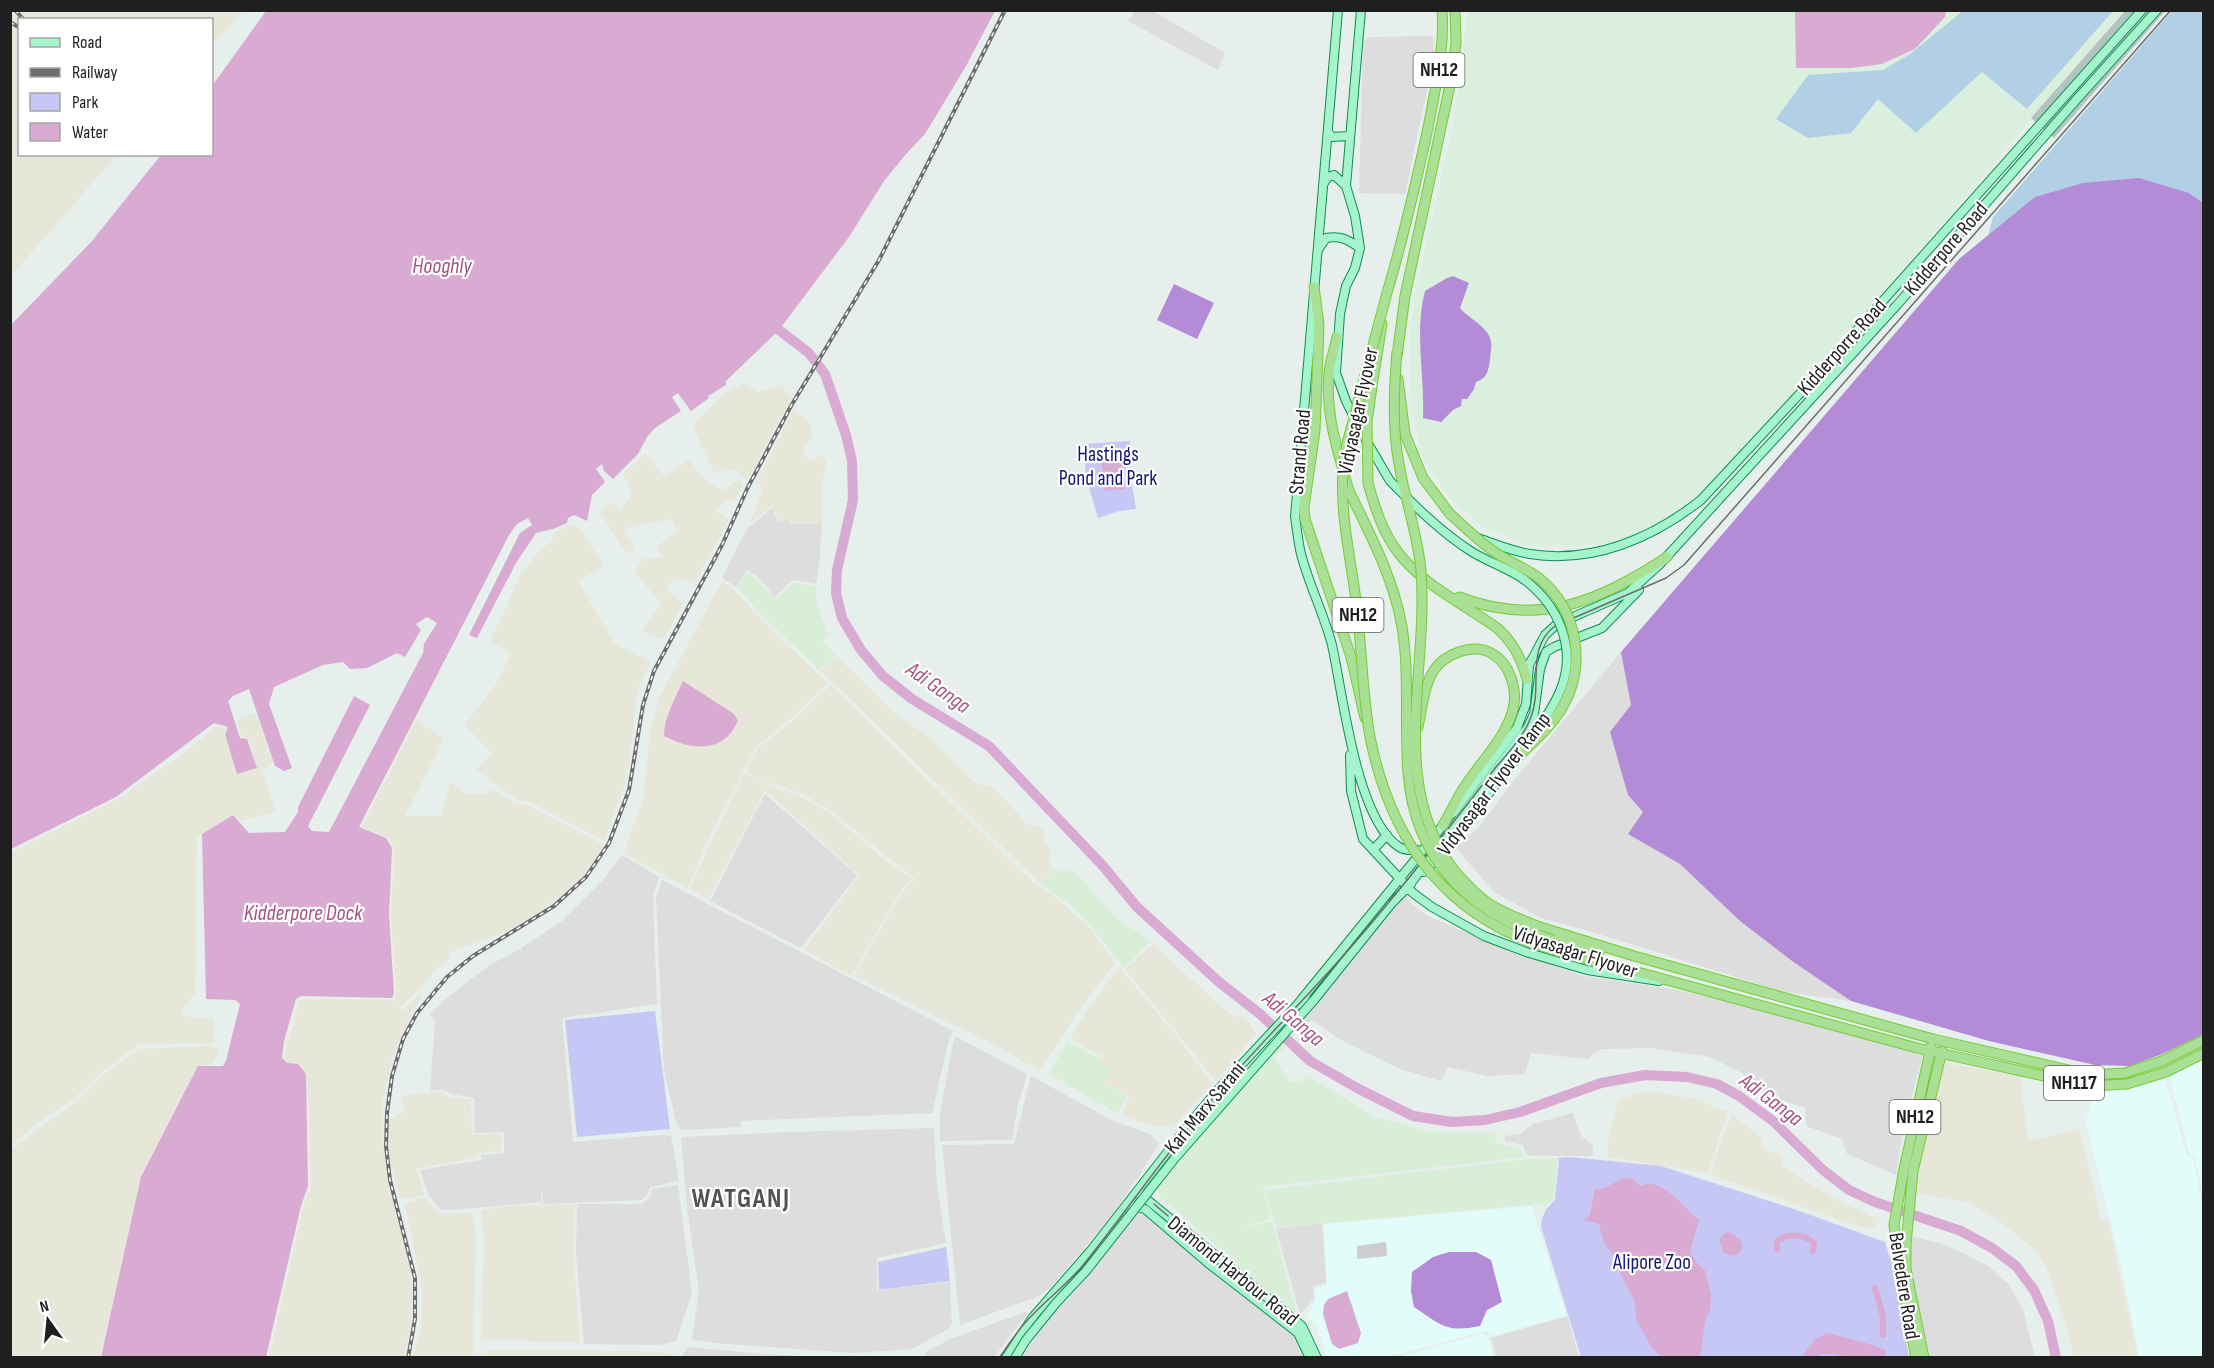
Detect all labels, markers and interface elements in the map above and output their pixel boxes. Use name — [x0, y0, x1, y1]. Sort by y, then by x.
legend — [18, 18, 213, 156]
text: Road — [72, 32, 102, 53]
road number: NH12 — [1414, 53, 1464, 87]
text: Railway — [72, 62, 117, 83]
text: Park — [72, 92, 98, 113]
text: Water — [72, 122, 108, 143]
street label: Kidderpore Road — [1899, 197, 1993, 301]
water label: Hooghly — [412, 253, 472, 280]
street label: Kidderporre Road — [1792, 294, 1892, 400]
street label: Vidyasagar Flyover — [1332, 345, 1384, 477]
street label: Strand Road — [1284, 408, 1316, 496]
park label: Hastings Pond and Park — [1059, 442, 1157, 491]
road number: NH12 — [1332, 598, 1384, 632]
water label: Adi Ganga — [900, 656, 975, 720]
street label: Vidyasagar Flyover Ramp — [1432, 707, 1556, 861]
water label: Kidderpore Dock — [244, 900, 363, 927]
street label: Vidyasagar Flyover — [1509, 920, 1641, 984]
water label: Adi Ganga — [1256, 985, 1329, 1053]
street label: Karl Marx Sarani — [1159, 1057, 1251, 1159]
road number: NH117 — [2044, 1066, 2104, 1100]
water label: Adi Ganga — [1733, 1067, 1808, 1133]
road number: NH12 — [1890, 1100, 1940, 1134]
district label: WATGANJ — [691, 1183, 791, 1215]
street label: Diamond Harbour Road — [1163, 1211, 1303, 1331]
street label: Belvedere Road — [1883, 1231, 1925, 1341]
park label: Alipore Zoo — [1612, 1250, 1691, 1275]
north arrow — [18, 1290, 78, 1350]
text: N — [38, 1297, 51, 1317]

